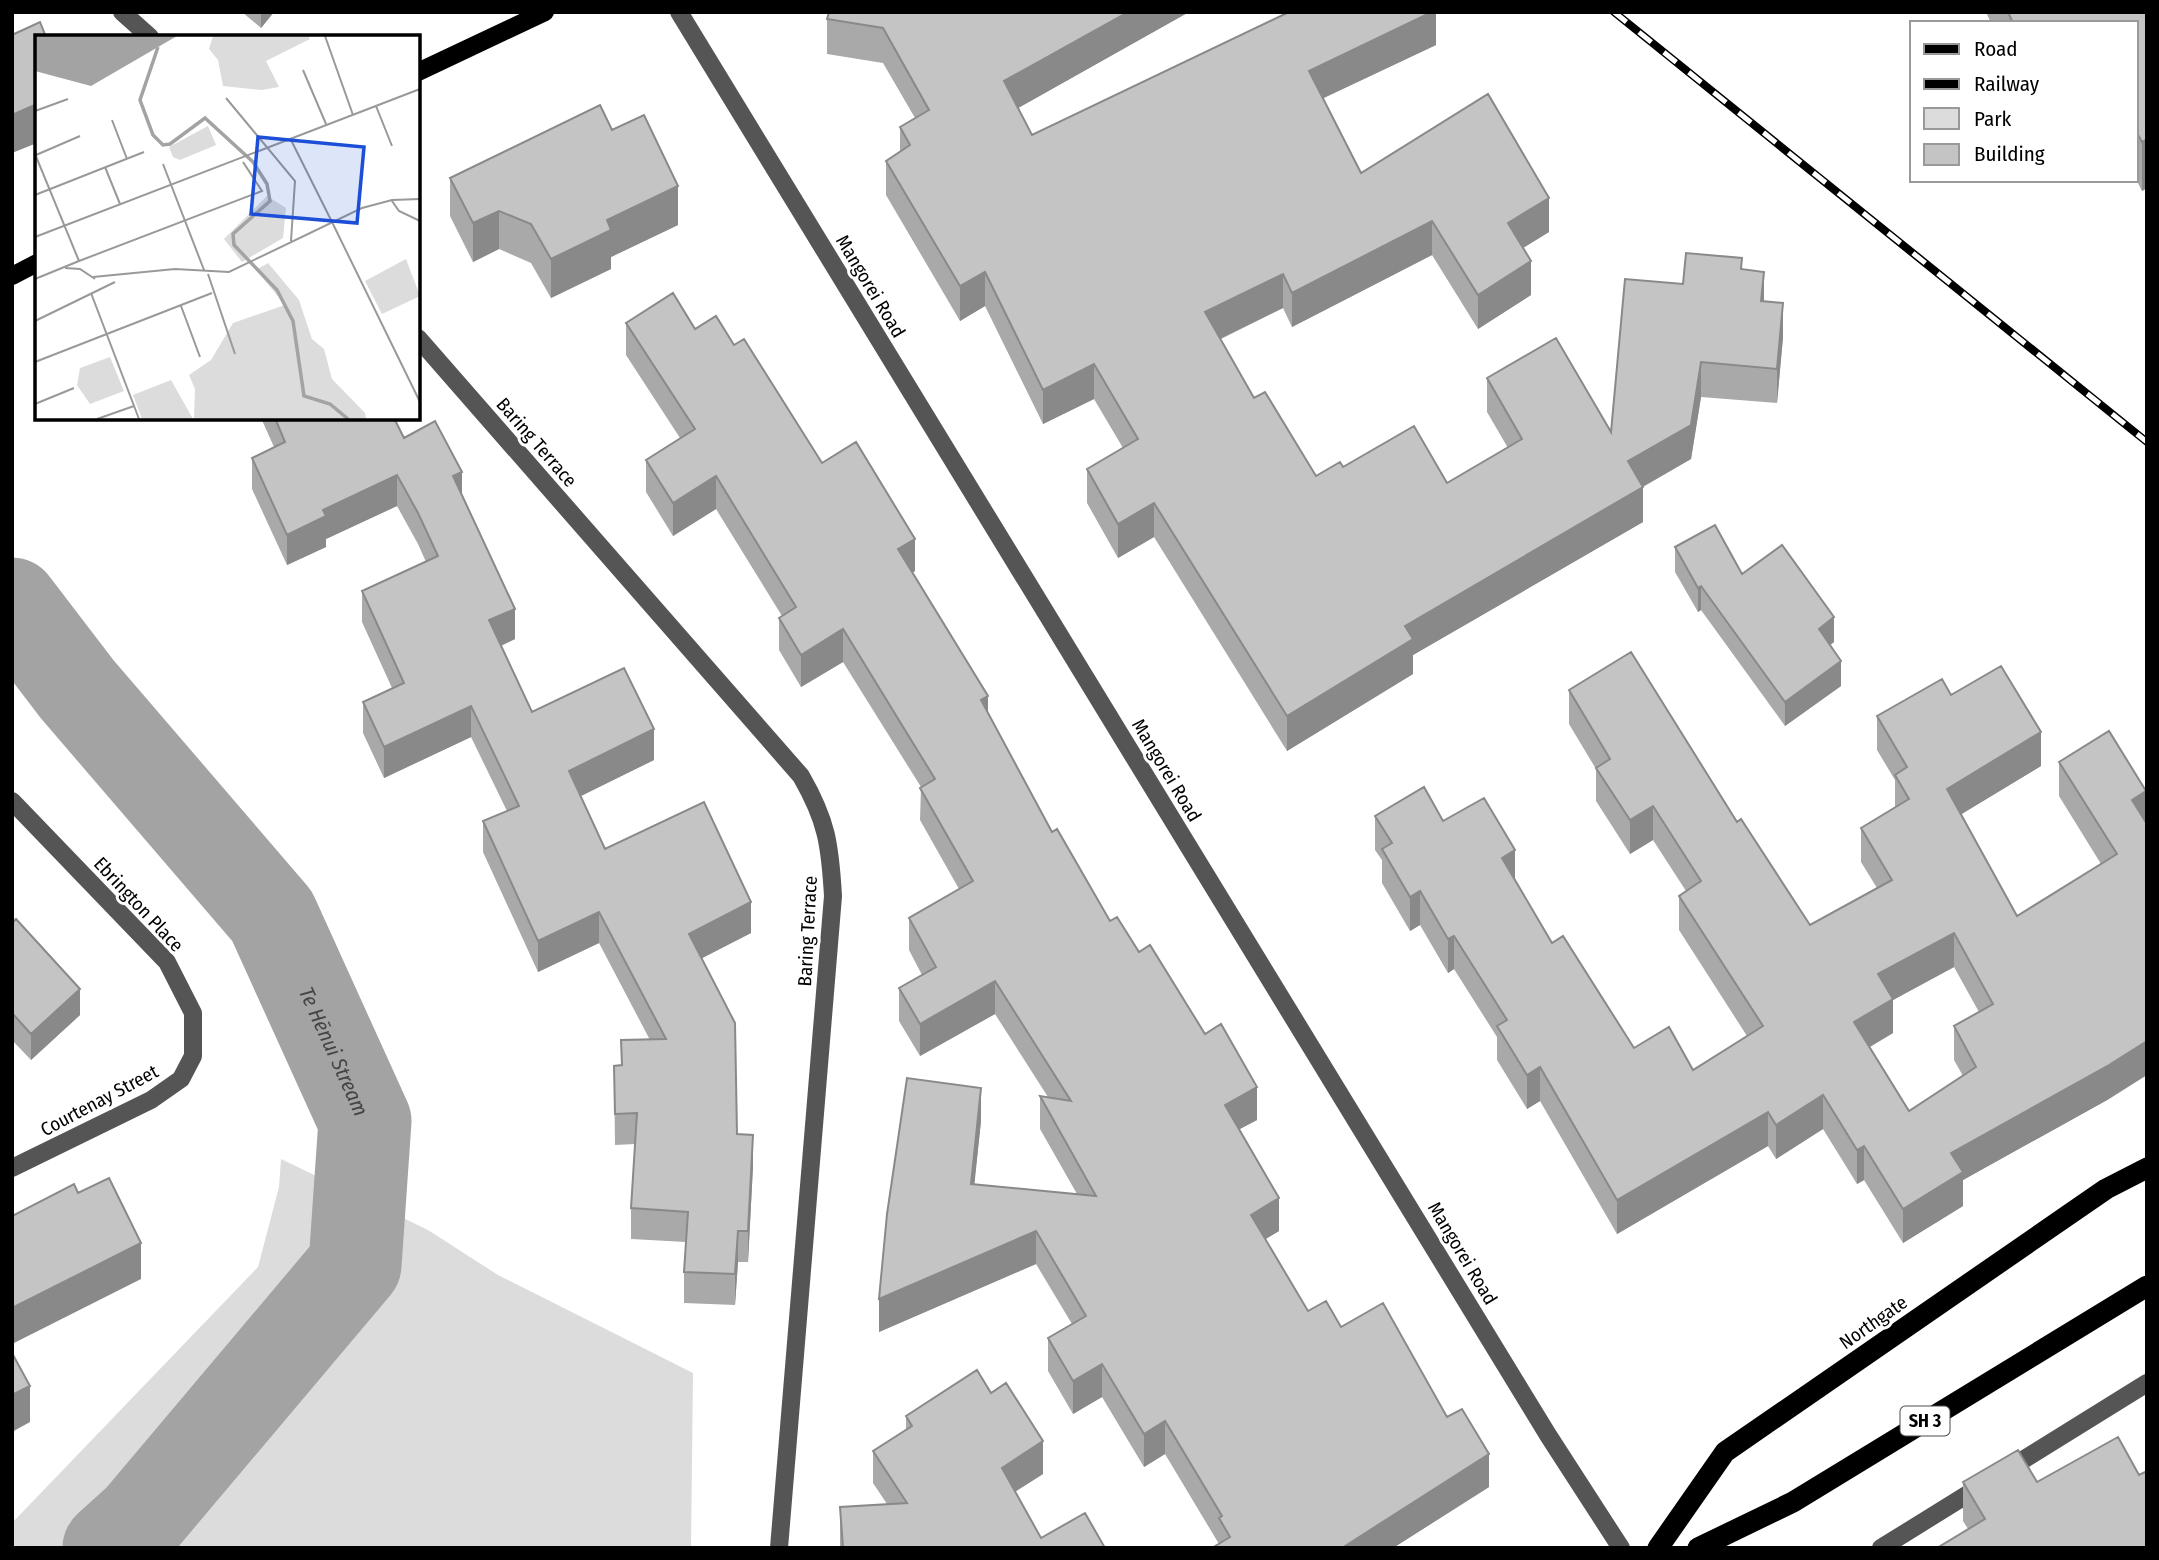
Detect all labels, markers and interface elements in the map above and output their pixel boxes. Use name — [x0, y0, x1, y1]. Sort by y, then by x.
legend — [1910, 21, 2138, 182]
inset map — [35, 35, 420, 420]
text: Road — [1974, 36, 2018, 62]
text: Railway — [1974, 71, 2040, 97]
text: Park — [1974, 106, 2012, 132]
text: Building — [1974, 141, 2045, 167]
street label: Mangorei Road — [831, 231, 910, 342]
street label: Baring Terrace — [492, 393, 582, 492]
street label: Mangorei Road — [1127, 715, 1206, 826]
street label: Ebrington Place — [89, 852, 188, 956]
street label: Baring Terrace — [793, 875, 822, 987]
water label: Te Hēnui Stream — [293, 983, 374, 1120]
street label: Courtenay Street — [37, 1059, 163, 1141]
street label: Mangorei Road — [1423, 1198, 1502, 1309]
street label: Northgate — [1835, 1291, 1912, 1354]
road number: SH 3 — [1900, 1406, 1950, 1436]

